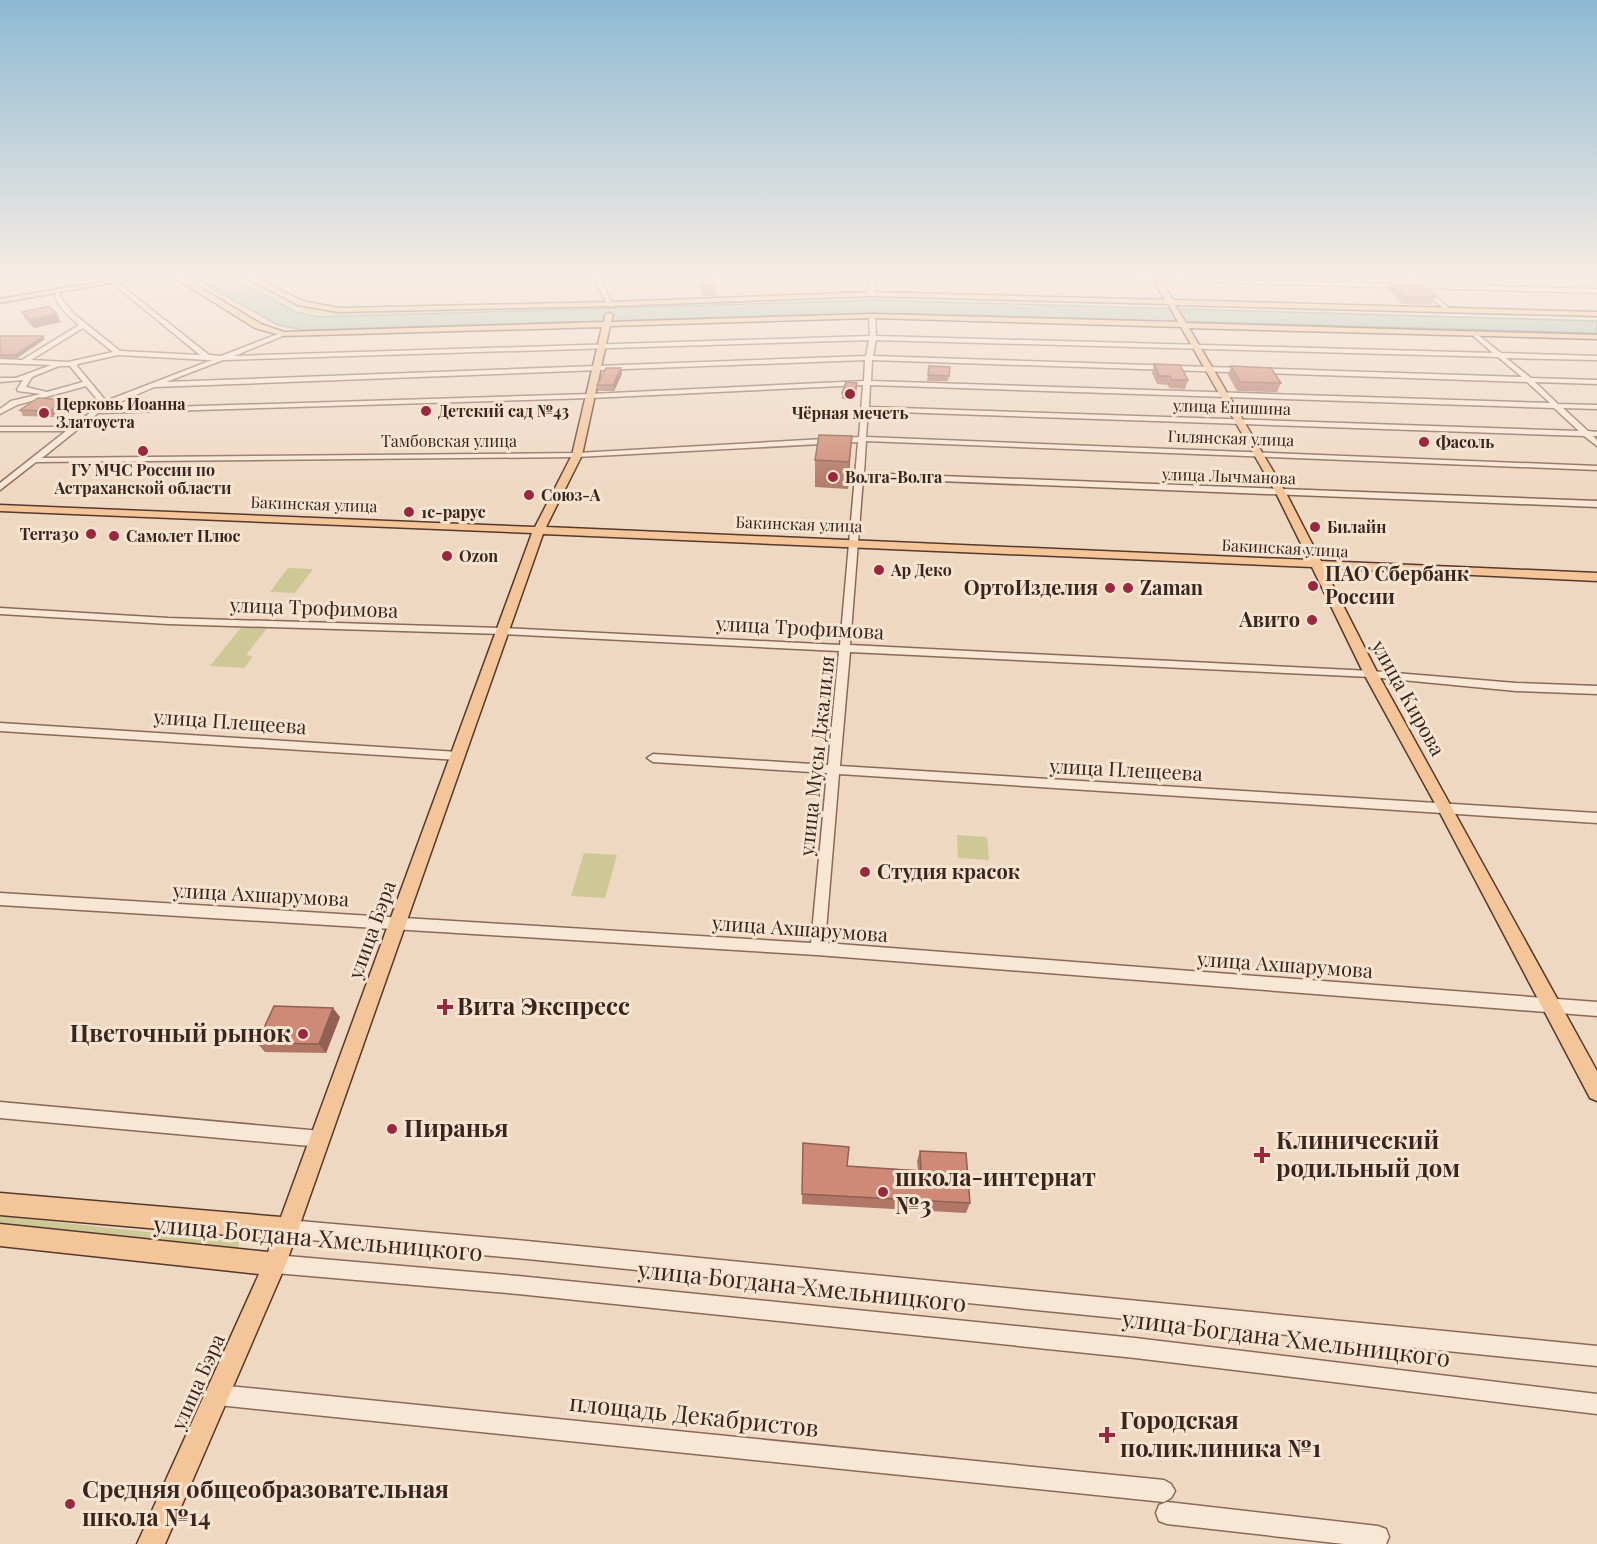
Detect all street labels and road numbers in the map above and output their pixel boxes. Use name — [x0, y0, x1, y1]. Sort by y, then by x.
street label: улица Епишина — [1172, 394, 1291, 419]
street label: Гилянская улица — [1167, 425, 1295, 450]
street label: Тамбовская улица — [381, 430, 517, 451]
street label: улица Лычманова — [1161, 463, 1296, 488]
street label: Бакинская улица — [250, 491, 378, 516]
street label: Бакинская улица — [735, 511, 863, 536]
street label: Бакинская улица — [1221, 534, 1349, 561]
street label: улица Трофимова — [228, 590, 399, 623]
street label: улица Трофимова — [714, 609, 885, 644]
street label: улица Кирова — [1366, 634, 1452, 760]
street label: улица Мусы Джалиля — [791, 654, 839, 858]
street label: улица Плещеева — [152, 702, 308, 739]
street label: улица Плещеева — [1048, 751, 1203, 786]
street label: улица Ахшарумова — [171, 875, 350, 912]
street label: улица Бэра — [340, 877, 401, 983]
street label: улица Ахшарумова — [710, 908, 889, 947]
street label: улица Ахшарумова — [1195, 944, 1374, 983]
street label: улица Богдана Хмельницкого — [151, 1207, 484, 1267]
street label: улица Богдана Хмельницкого — [635, 1252, 968, 1318]
street label: улица Богдана Хмельницкого — [1119, 1301, 1452, 1373]
street label: улица Бэра — [163, 1329, 230, 1435]
street label: площадь Декабристов — [568, 1385, 821, 1443]

